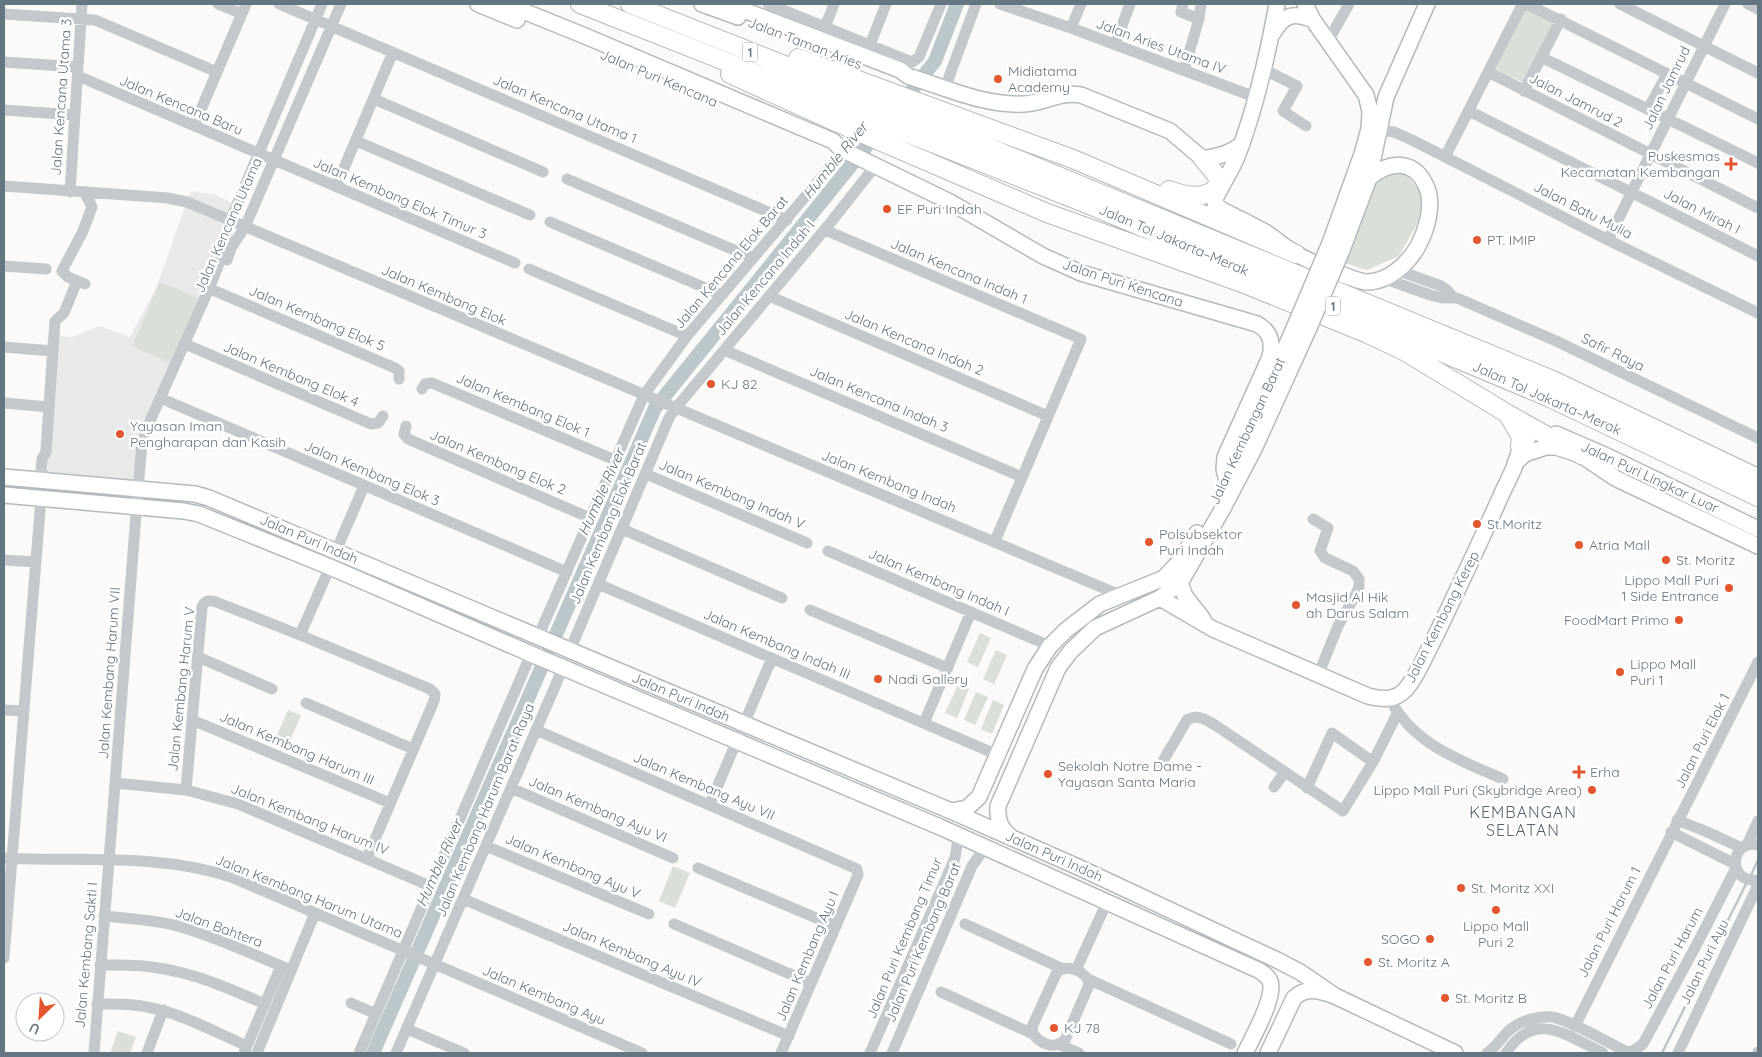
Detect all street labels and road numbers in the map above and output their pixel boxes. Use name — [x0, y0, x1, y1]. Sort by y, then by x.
street label: Jalan Taman Aries — [745, 13, 865, 73]
street label: Jalan Aries Utama IV — [1094, 14, 1228, 78]
street label: Jalan Kencana Utama 3 — [47, 18, 75, 176]
road number: 1 — [742, 42, 758, 62]
street label: Jalan Jamrud — [1638, 43, 1694, 133]
street label: Jalan Puri Kencana — [597, 45, 721, 111]
street label: Jalan Jamrud 2 — [1526, 69, 1626, 131]
street label: Jalan Kencana Utama 1 — [490, 70, 640, 148]
street label: Jalan Kencana Baru — [117, 71, 245, 139]
street label: Jalan Kembang Elok Timur 3 — [310, 153, 490, 243]
street label: Jalan Kencana Utama — [190, 155, 266, 295]
street label: Jalan Batu Mulia — [1531, 177, 1635, 243]
street label: Jalan Mirah I — [1661, 184, 1743, 238]
street label: Jalan Kencana Elok Barat — [670, 192, 792, 332]
street label: Jalan Tol Jakarta–Merak — [1096, 200, 1252, 280]
street label: Jalan Kencana Indah I — [711, 217, 819, 339]
street label: Jalan Kencana Indah 1 — [888, 234, 1030, 308]
street label: Jalan Puri Kencana — [1060, 255, 1186, 311]
street label: Jalan Kembang Elok — [379, 260, 509, 330]
street label: Jalan Kembang Elok 5 — [246, 281, 388, 355]
road number: 1 — [1326, 296, 1340, 316]
street label: Jalan Kencana Indah 2 — [842, 305, 987, 380]
street label: Safir Raya — [1579, 329, 1647, 375]
street label: Jalan Kembang Elok 4 — [220, 337, 362, 411]
street label: Jalan Kembangan Barat — [1205, 354, 1289, 507]
street label: Jalan Tol Jakarta–Merak — [1470, 357, 1624, 439]
street label: Jalan Kencana Indah 3 — [807, 362, 951, 436]
street label: Jalan Kembang Elok 1 — [453, 369, 593, 441]
street label: Jalan Kembang Elok 2 — [427, 425, 569, 499]
street label: Jalan Kembang Elok 3 — [301, 436, 443, 510]
street label: Jalan Puri Lingkar Luar — [1578, 437, 1722, 517]
street label: Jalan Kembang Elok Barat — [566, 439, 650, 607]
street label: Jalan Kembang Indah — [819, 446, 959, 516]
street label: Jalan Kembang Indah V — [656, 455, 808, 533]
street label: Jalan Puri Indah — [257, 510, 361, 568]
street label: Jalan Kembang Indah I — [866, 544, 1012, 620]
street label: Jalan Kembang Kerep — [1401, 548, 1483, 686]
street label: Jalan Kembang Harum VII — [94, 586, 124, 760]
street label: Jalan Kembang Indah III — [701, 605, 853, 683]
street label: Jalan Kembang Harum V — [163, 606, 199, 772]
street label: Jalan Puri Indah — [629, 668, 733, 726]
street label: Jalan Puri Elok 1 — [1670, 690, 1734, 792]
street label: Jalan Kembang Harum Barat Raya — [432, 700, 538, 920]
street label: Jalan Kembang Harum III — [217, 707, 377, 789]
street label: Jalan Kembang Ayu VII — [630, 748, 778, 824]
street label: Jalan Kembang Ayu VI — [526, 772, 670, 846]
street label: Jalan Kembang Harum IV — [228, 779, 392, 859]
street label: Jalan Puri Indah — [1002, 826, 1106, 886]
street label: Jalan Kembang Ayu V — [503, 829, 643, 903]
street label: Jalan Kembang Harum Utama — [213, 850, 405, 942]
street label: Jalan Puri Kembang Timur — [862, 854, 946, 1021]
street label: Jalan Puri Kembang Barat — [881, 859, 965, 1025]
street label: Jalan Puri Harum 1 — [1573, 863, 1645, 981]
street label: Jalan Kembang Sakti I — [71, 881, 101, 1029]
street label: Jalan Kembang Ayu I — [771, 888, 843, 1024]
street label: Jalan Bahtera — [173, 903, 265, 951]
street label: Jalan Puri Harum — [1637, 904, 1707, 1012]
street label: Jalan Puri Ayu — [1675, 916, 1733, 1008]
street label: Jalan Kembang Ayu IV — [560, 917, 704, 991]
street label: Jalan Kembang Ayu — [480, 961, 608, 1029]

